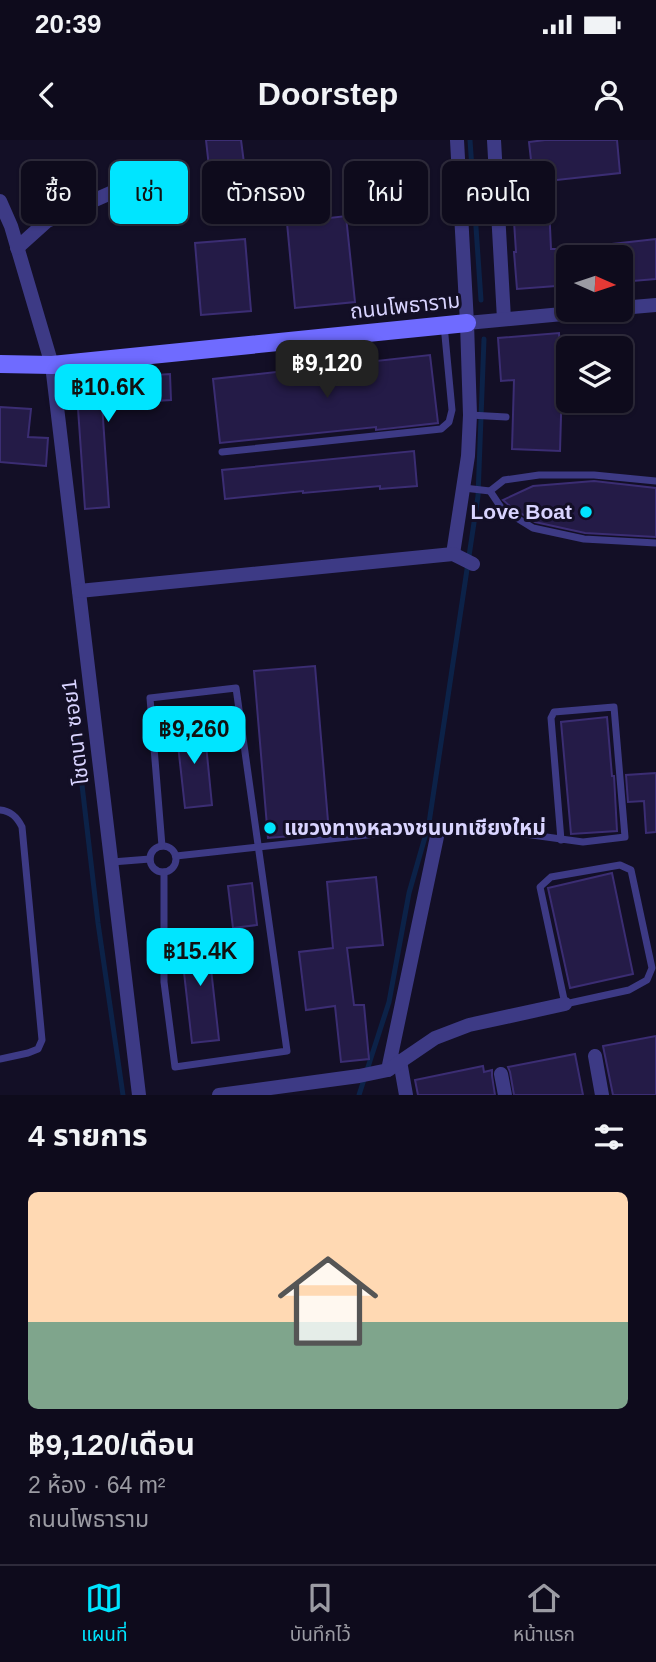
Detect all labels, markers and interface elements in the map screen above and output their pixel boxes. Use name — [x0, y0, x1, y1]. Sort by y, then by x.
text: 20:39 — [35, 9, 102, 39]
icon: back — [28, 76, 66, 114]
text: Doorstep — [258, 76, 398, 112]
icon: person — [590, 76, 628, 114]
chip: ซื้อ — [21, 161, 96, 224]
chip: เช่า — [110, 161, 188, 224]
chip: ตัวกรอง — [202, 161, 330, 224]
chip: ใหม่ — [344, 161, 428, 224]
chip: คอนโด — [442, 161, 555, 224]
north arrow — [556, 245, 634, 322]
map controls — [556, 245, 633, 413]
street label: ถนนโพธาราม — [349, 288, 461, 323]
button: layers — [556, 336, 633, 413]
pin: ฿9,120 — [270, 341, 384, 400]
text: ฿9,120 — [292, 350, 362, 376]
pin: ฿10.6K — [51, 364, 165, 424]
text: ฿10.6K — [71, 374, 145, 400]
place label: Love Boat — [470, 500, 572, 523]
marker: Love Boat — [578, 504, 594, 520]
street label: โชตนา ซอย1 — [57, 678, 92, 786]
pin: ฿9,260 — [137, 706, 251, 766]
text: ฿9,260 — [159, 716, 229, 742]
place label: แขวงทางหลวงชนบทเชียงใหม่ — [284, 816, 546, 839]
marker: แขวงทางหลวงชนบทเชียงใหม่ — [262, 820, 278, 836]
pin: ฿15.4K — [143, 928, 257, 988]
text: ฿15.4K — [163, 938, 237, 964]
icon: filters — [590, 1118, 628, 1156]
text: 4 รายการ — [28, 1119, 148, 1152]
icon: home — [265, 1238, 391, 1364]
text: ฿9,120/เดือน — [28, 1428, 195, 1461]
text: 2 ห้อง · 64 m² — [28, 1472, 165, 1498]
text: ถนนโพธาราม — [28, 1506, 149, 1532]
tab: แผนที่ — [81, 1579, 127, 1650]
tab: บันทึกไว้ — [290, 1579, 351, 1650]
tab: หน้าแรก — [513, 1579, 575, 1650]

